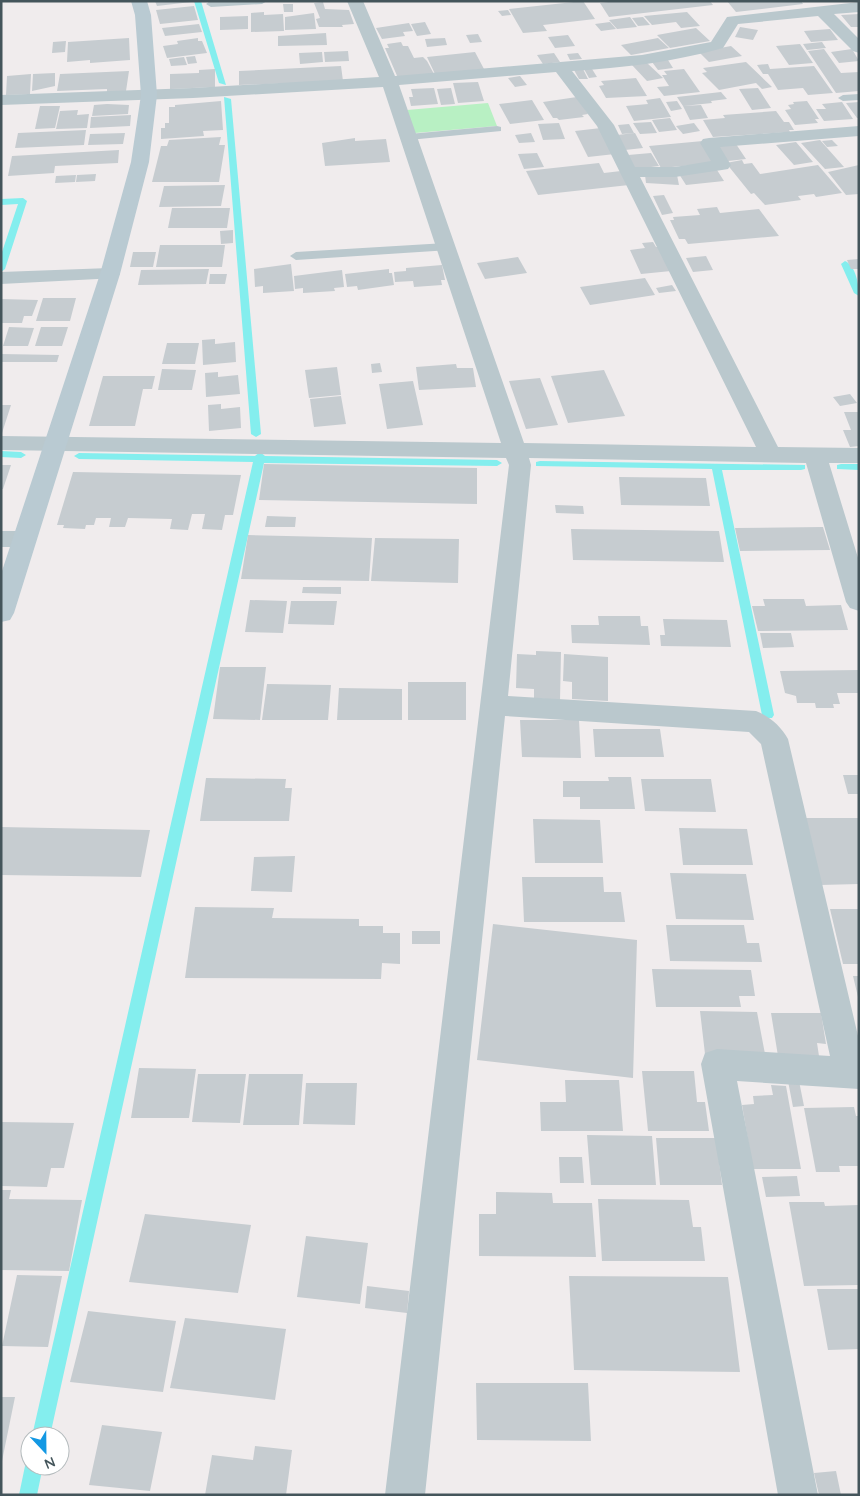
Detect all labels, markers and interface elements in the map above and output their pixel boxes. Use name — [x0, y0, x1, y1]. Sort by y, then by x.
north arrow — [20, 1426, 70, 1476]
text: N — [42, 1453, 58, 1473]

